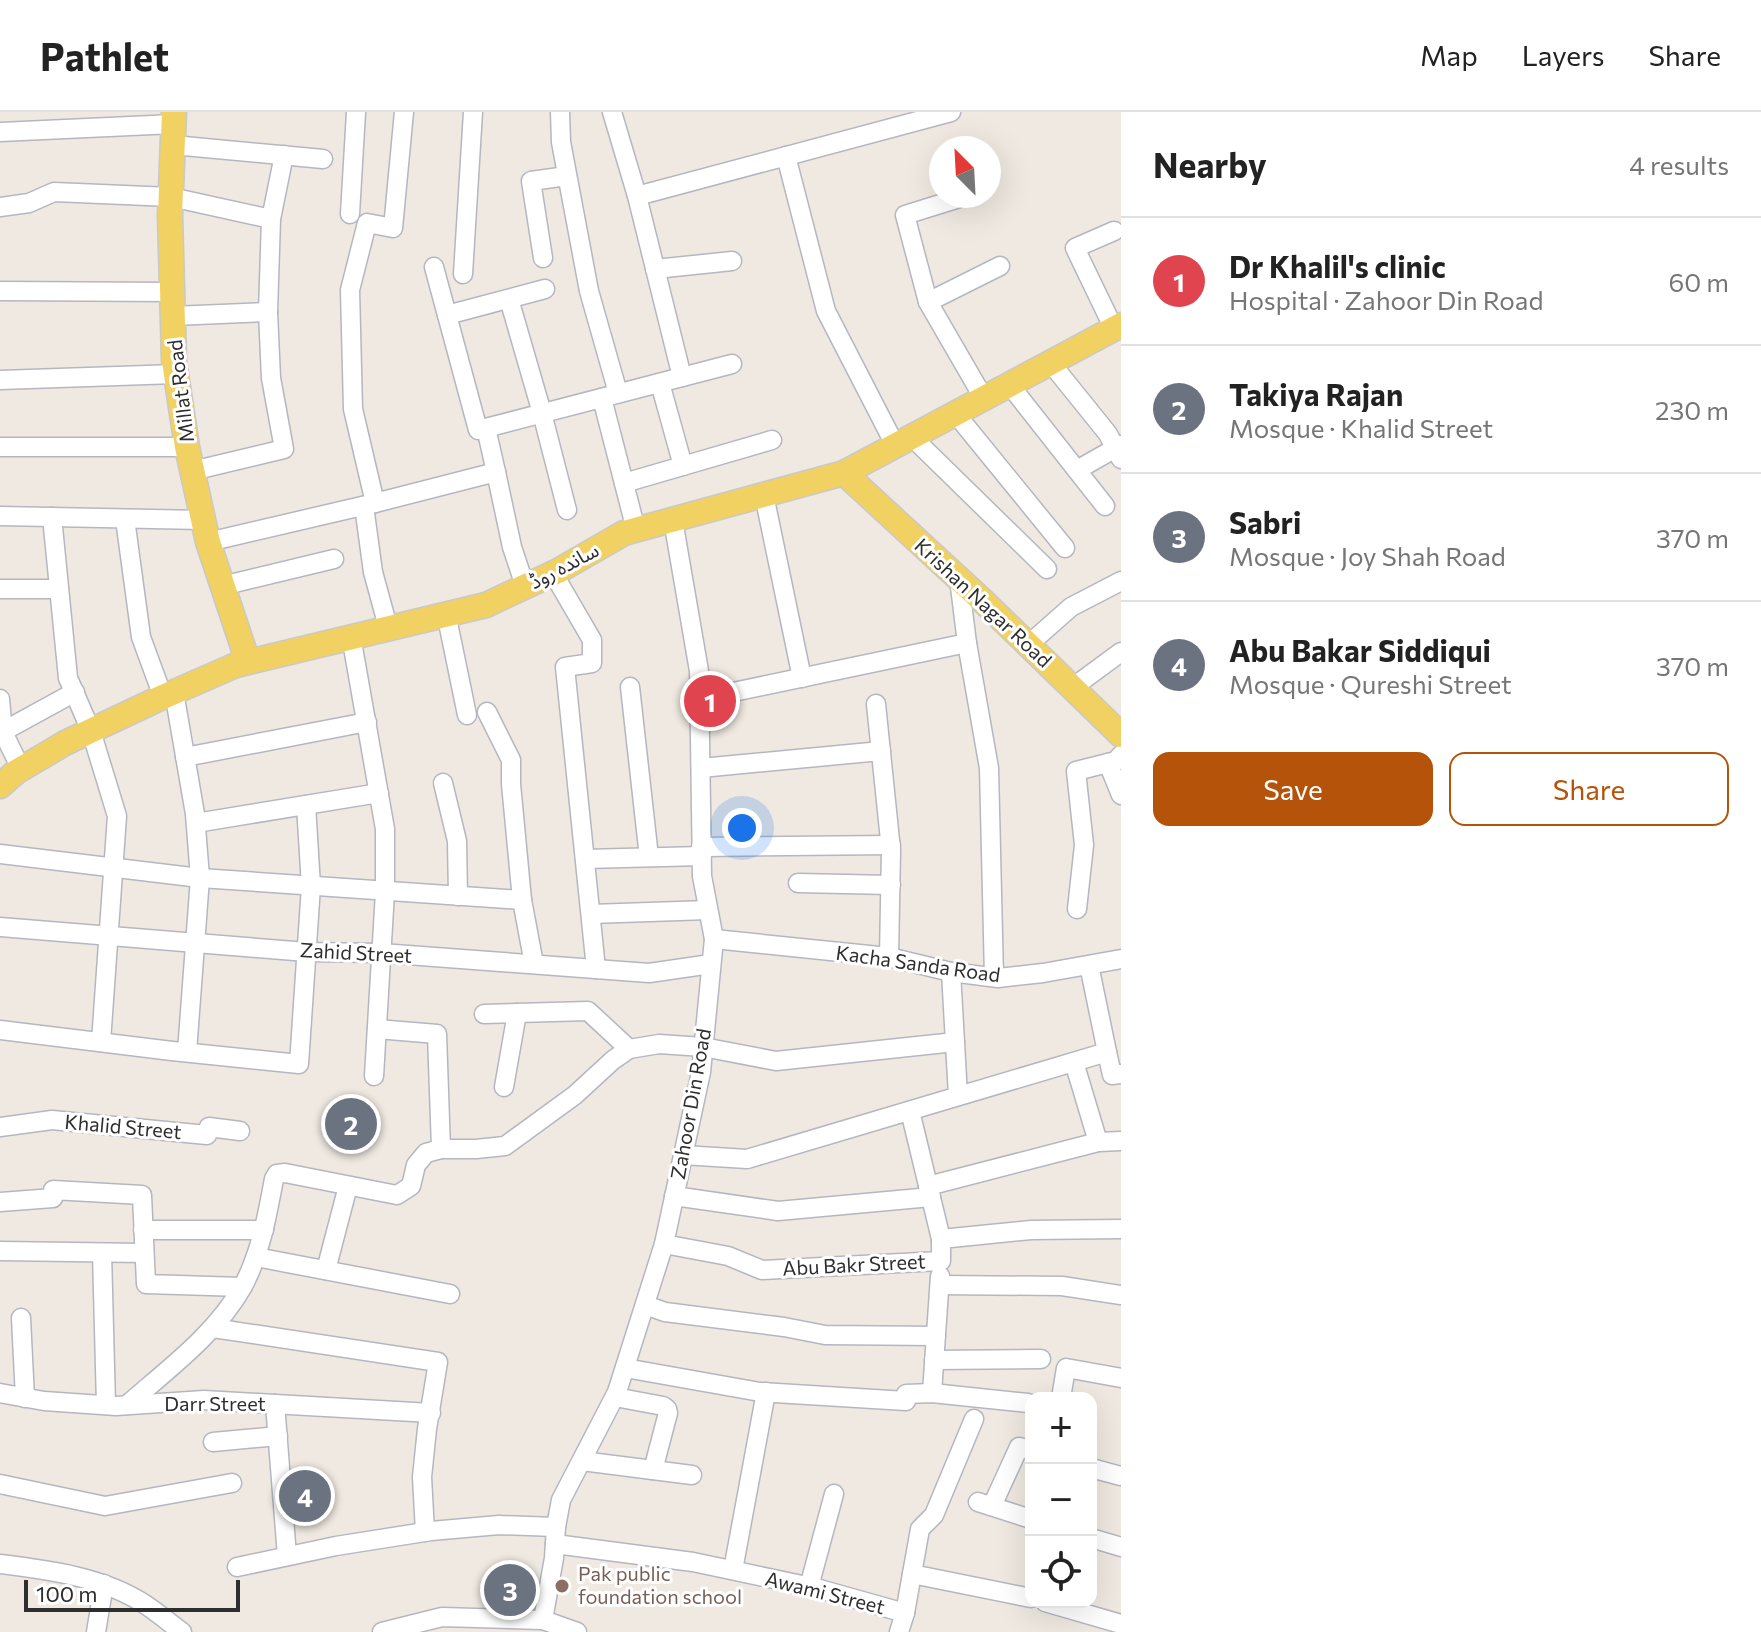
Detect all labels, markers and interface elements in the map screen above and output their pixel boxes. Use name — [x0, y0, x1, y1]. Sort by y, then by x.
text: Pathlet — [40, 32, 169, 79]
text: Map — [1420, 38, 1478, 72]
text: Layers — [1522, 38, 1604, 72]
text: Share — [1648, 38, 1721, 72]
north arrow — [929, 136, 1001, 208]
text: Nearby — [1153, 143, 1267, 185]
text: 4 results — [1629, 149, 1729, 180]
text: Dr Khalil's clinic — [1229, 247, 1446, 284]
text: 1 — [1173, 266, 1185, 297]
text: 60 m — [1669, 266, 1729, 297]
text: Hospital · Zahoor Din Road — [1229, 284, 1543, 315]
street label: Millat Road — [162, 338, 198, 444]
text: Takiya Rajan — [1229, 375, 1403, 412]
text: 2 — [1172, 394, 1186, 425]
text: 230 m — [1655, 394, 1729, 425]
text: Mosque · Khalid Street — [1229, 412, 1493, 443]
text: Sabri — [1229, 503, 1301, 540]
text: 3 — [1171, 522, 1187, 553]
text: 370 m — [1656, 522, 1729, 553]
street label: Krishan Nagar Road — [910, 533, 1057, 672]
street label: ساندہ روڈ — [525, 537, 603, 594]
text: Mosque · Joy Shah Road — [1229, 540, 1506, 571]
text: Abu Bakar Siddiqui — [1229, 631, 1491, 668]
text: 4 — [1171, 650, 1187, 681]
text: 370 m — [1656, 650, 1729, 681]
text: Mosque · Qureshi Street — [1229, 668, 1512, 699]
pin: 1 — [684, 671, 736, 731]
button: Save — [1153, 752, 1433, 826]
button: Share — [1449, 752, 1729, 826]
your location — [722, 808, 762, 848]
street label: Zahid Street — [299, 937, 413, 967]
street label: Kacha Sanda Road — [834, 940, 1002, 986]
street label: Zahoor Din Road — [665, 1026, 715, 1181]
pin: 2 — [325, 1094, 377, 1154]
street label: Khalid Street — [64, 1109, 183, 1143]
street label: Abu Bakr Street — [782, 1248, 926, 1280]
street label: Darr Street — [164, 1391, 266, 1415]
map controls — [1025, 1392, 1097, 1608]
button: + — [1025, 1392, 1097, 1464]
button: − — [1025, 1464, 1097, 1536]
pin: 4 — [279, 1466, 331, 1526]
button: locate — [1025, 1536, 1097, 1608]
pin: 3 — [484, 1560, 536, 1620]
place label: Pak public foundation school — [578, 1561, 742, 1608]
street label: Awami Street — [763, 1566, 887, 1618]
scale bar — [24, 1576, 240, 1612]
marker: Pak public foundation school — [553, 1577, 571, 1595]
text: 100 m — [36, 1580, 98, 1607]

